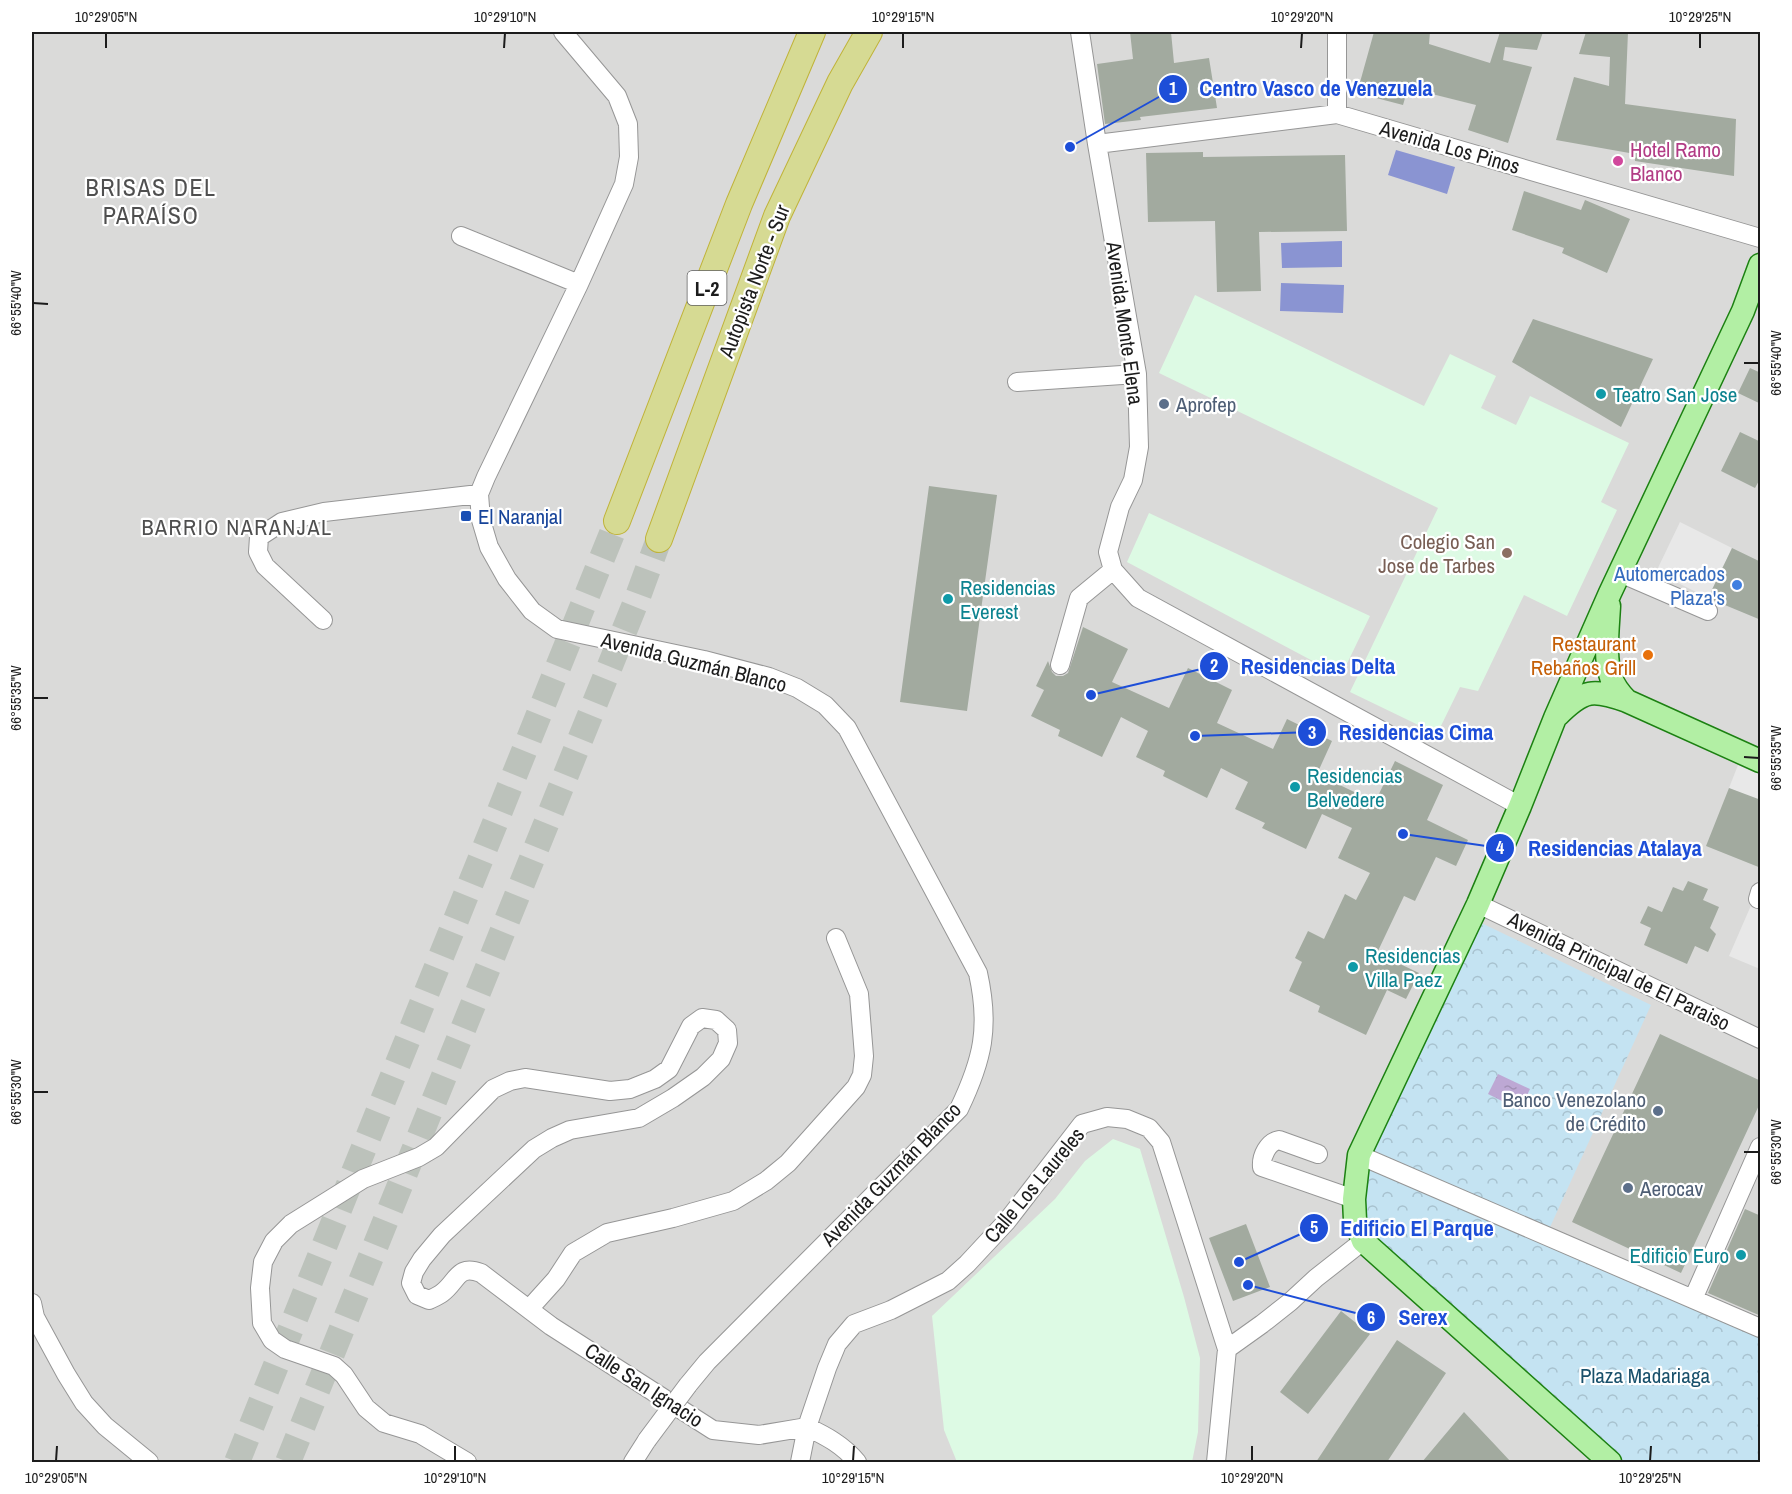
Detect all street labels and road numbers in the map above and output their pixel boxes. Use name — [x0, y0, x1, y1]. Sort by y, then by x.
street label: Avenida Los Pinos — [1376, 113, 1523, 181]
street label: Autopista Norte - Sur — [711, 200, 797, 363]
street label: Avenida Monte Elena — [1099, 239, 1151, 407]
road number: L-2 — [688, 271, 726, 305]
street label: Avenida Guzmán Blanco — [597, 625, 790, 699]
street label: Avenida Principal de El Paraiso — [1502, 904, 1735, 1037]
street label: Avenida Guzmán Blanco — [814, 1096, 967, 1253]
street label: Calle Los Laureles — [977, 1121, 1091, 1249]
street label: Calle San Ignacio — [579, 1336, 709, 1434]

